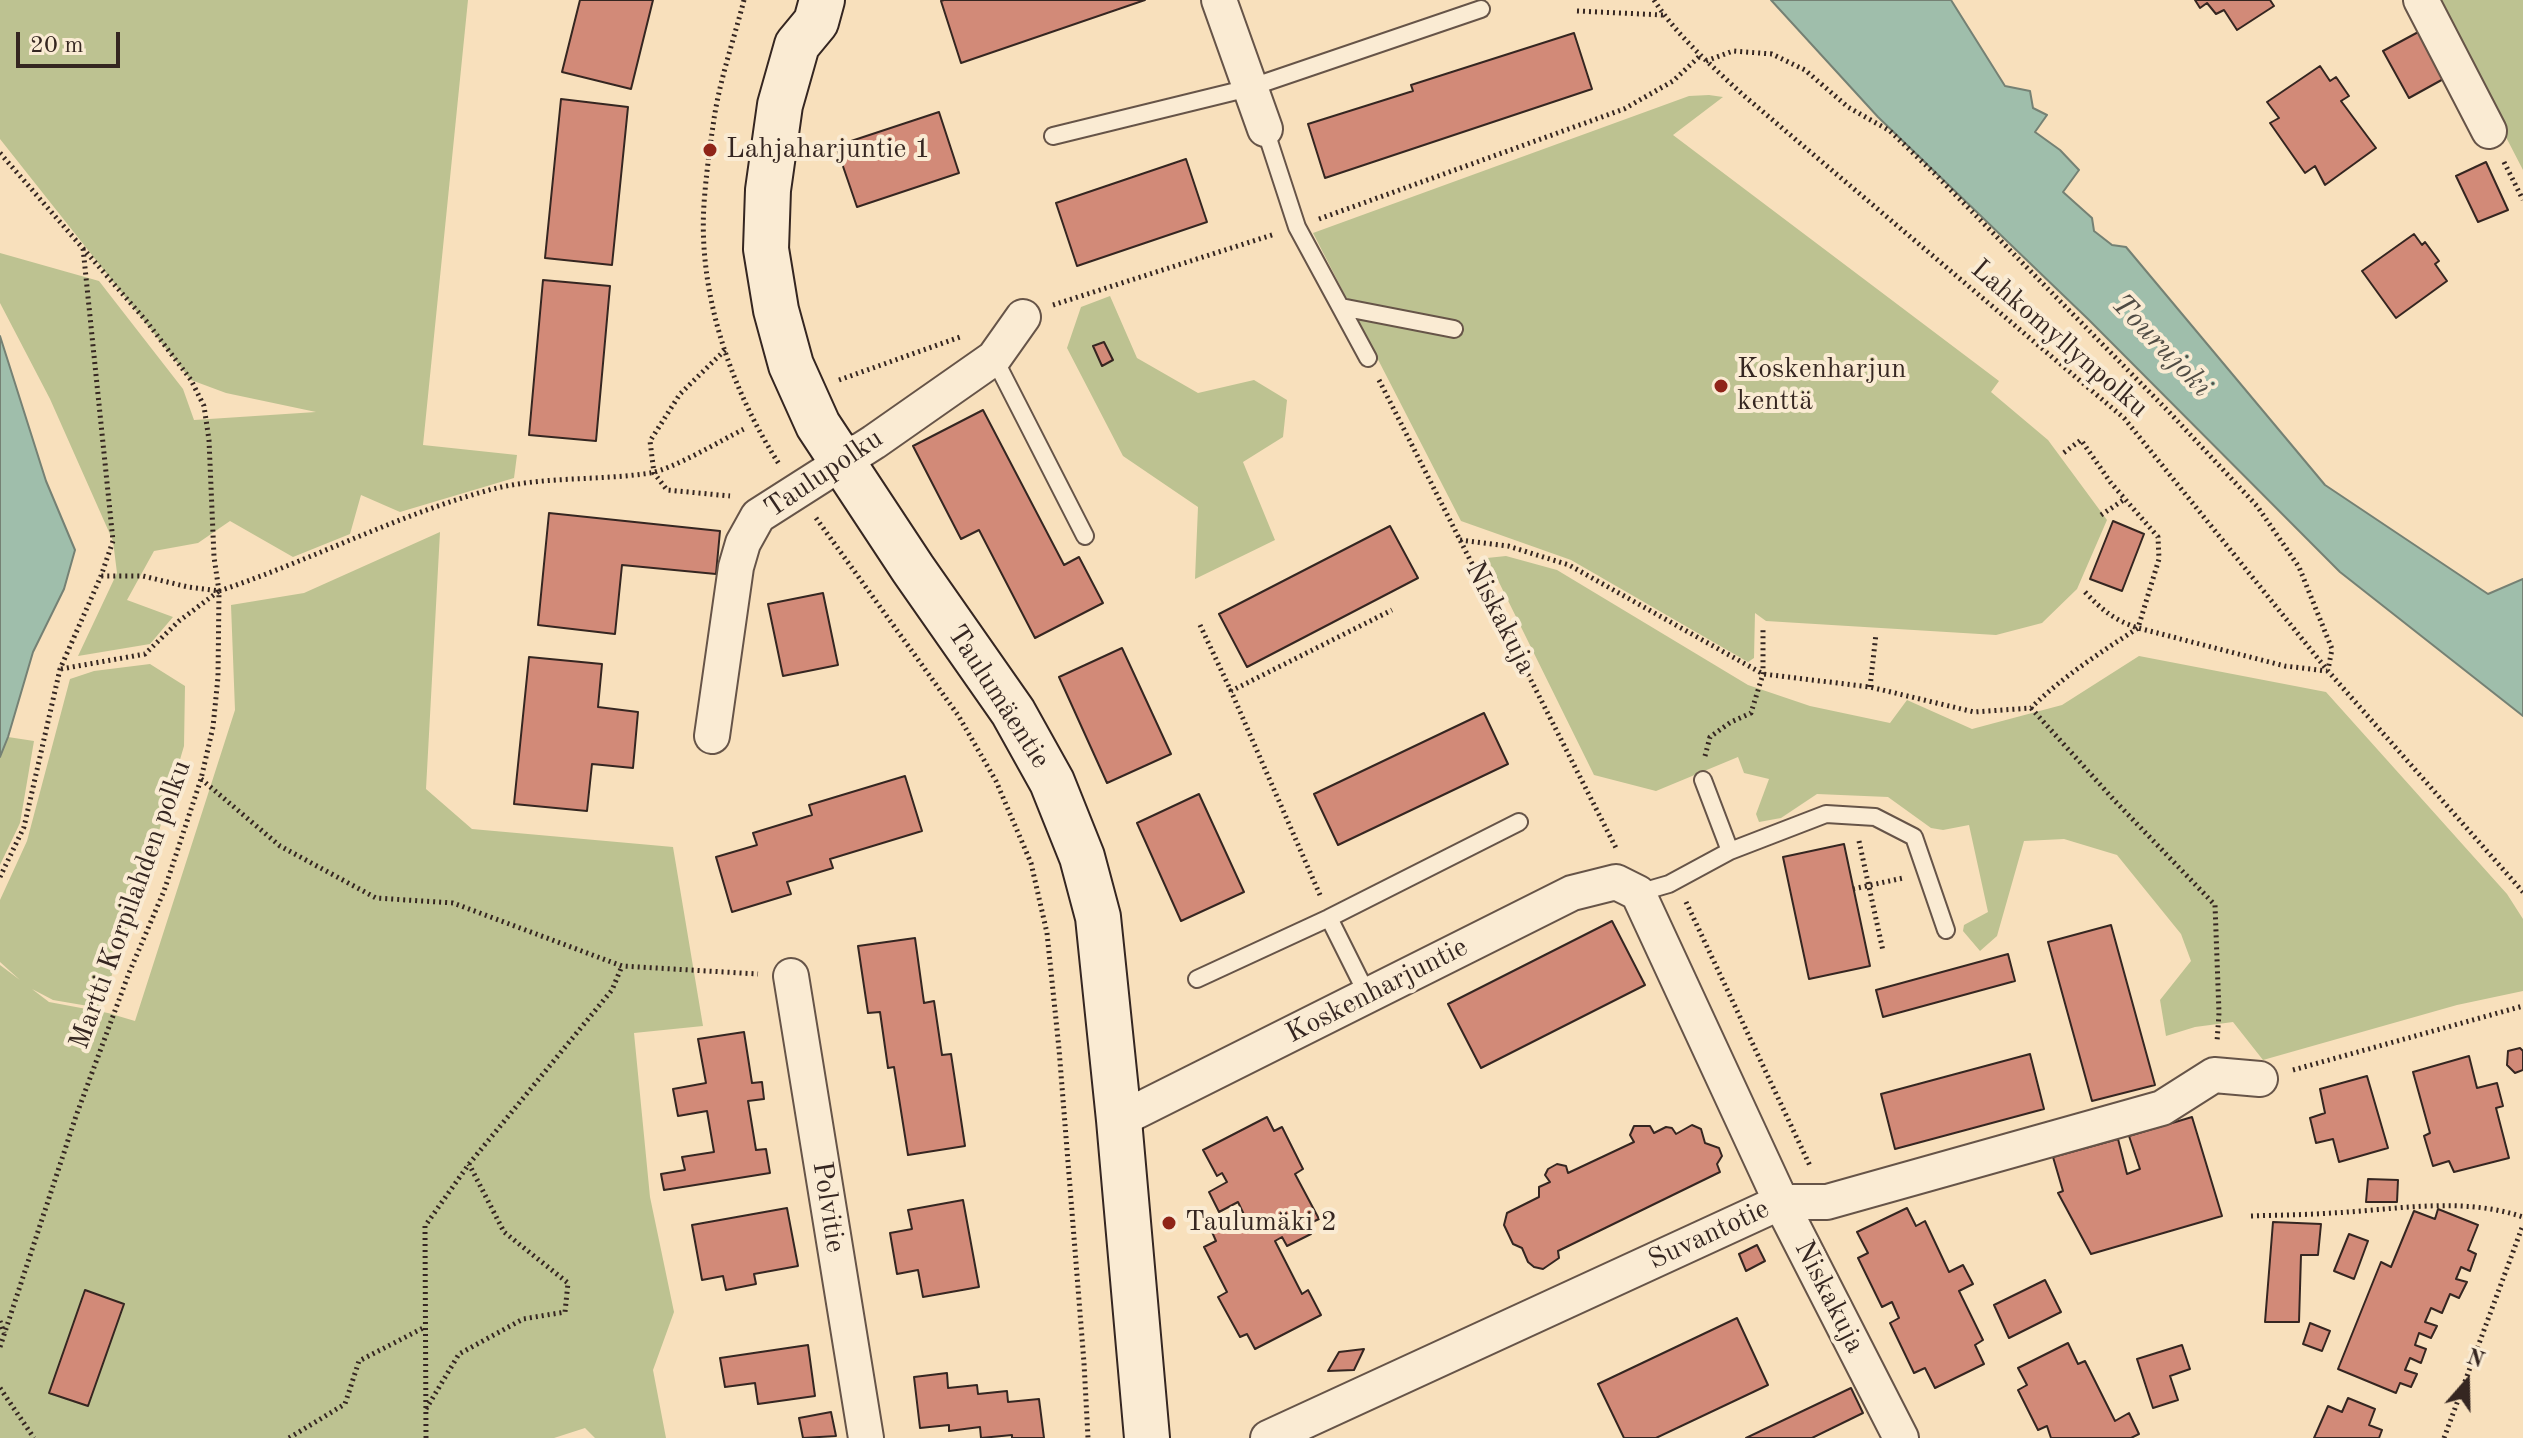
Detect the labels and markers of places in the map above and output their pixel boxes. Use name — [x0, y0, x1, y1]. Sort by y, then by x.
place label: Lahjaharjuntie 1 — [726, 133, 931, 167]
marker: Lahjaharjuntie 1 — [701, 141, 719, 159]
place label: Koskenharjun kenttä — [1737, 353, 1906, 419]
marker: Koskenharjun kenttä — [1712, 377, 1730, 395]
place label: Taulumäki 2 — [1185, 1206, 1337, 1240]
marker: Taulumäki 2 — [1160, 1214, 1178, 1232]

